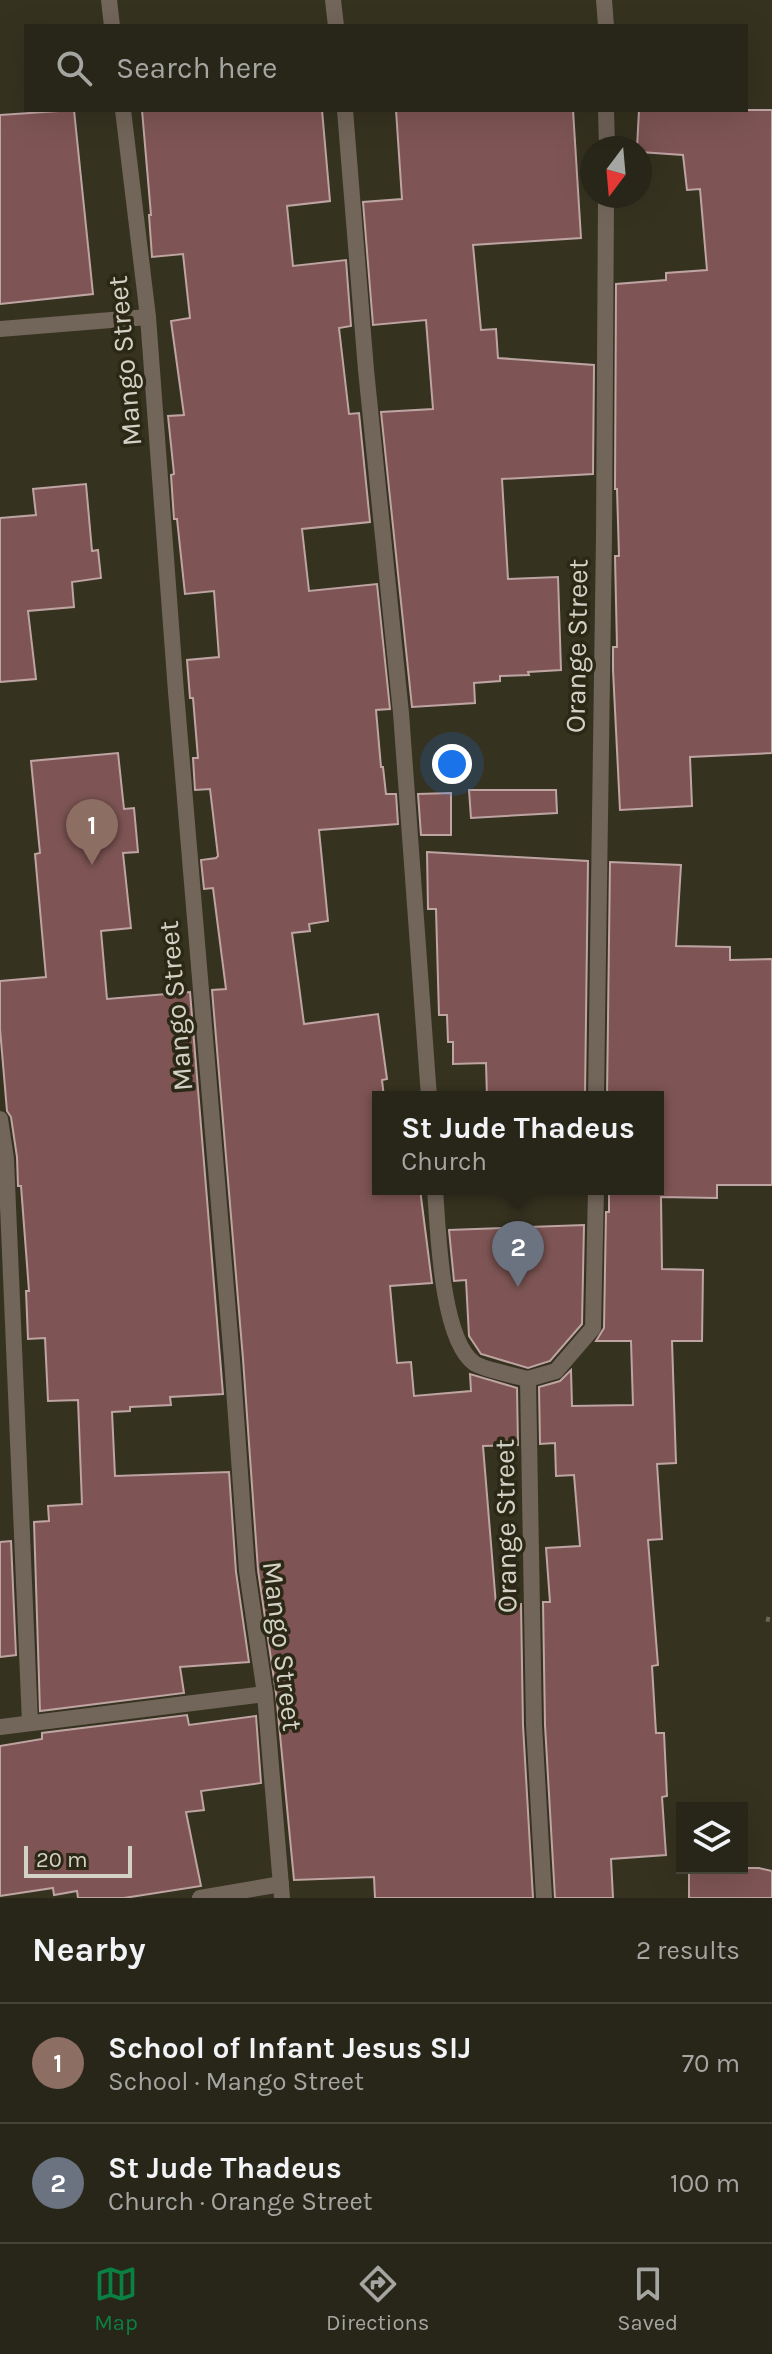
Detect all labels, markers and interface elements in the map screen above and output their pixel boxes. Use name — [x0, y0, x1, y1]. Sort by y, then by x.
search box — [24, 24, 748, 112]
icon: search — [52, 46, 96, 90]
text: Search here — [116, 50, 277, 86]
north arrow — [580, 136, 652, 208]
street label: Mango Street — [101, 275, 148, 447]
street label: Orange Street — [558, 559, 595, 733]
your location — [432, 744, 472, 784]
pin: 1 — [66, 799, 118, 865]
street label: Mango Street — [152, 920, 199, 1092]
popup — [372, 1091, 664, 1195]
text: St Jude Thadeus — [401, 1110, 635, 1146]
text: Church — [401, 1146, 487, 1177]
pin: 2 — [492, 1221, 544, 1287]
street label: Orange Street — [487, 1439, 524, 1613]
street label: Mango Street — [256, 1559, 309, 1733]
map controls — [676, 1802, 748, 1874]
button: layers — [676, 1802, 748, 1874]
scale bar — [24, 1842, 132, 1878]
text: 20 m — [36, 1847, 88, 1873]
text: Nearby — [32, 1930, 146, 1970]
text: 2 results — [636, 1935, 740, 1966]
text: School of Infant Jesus SIJ — [108, 2030, 471, 2066]
text: 1 — [53, 2048, 63, 2079]
text: 70 m — [682, 2048, 740, 2079]
text: School · Mango Street — [108, 2066, 364, 2097]
text: St Jude Thadeus — [108, 2150, 342, 2186]
text: 2 — [50, 2168, 66, 2199]
text: 100 m — [670, 2168, 740, 2199]
text: Church · Orange Street — [108, 2186, 373, 2217]
tab: Map — [94, 2262, 138, 2336]
tab: Directions — [326, 2262, 429, 2336]
tab: Saved — [617, 2262, 678, 2336]

